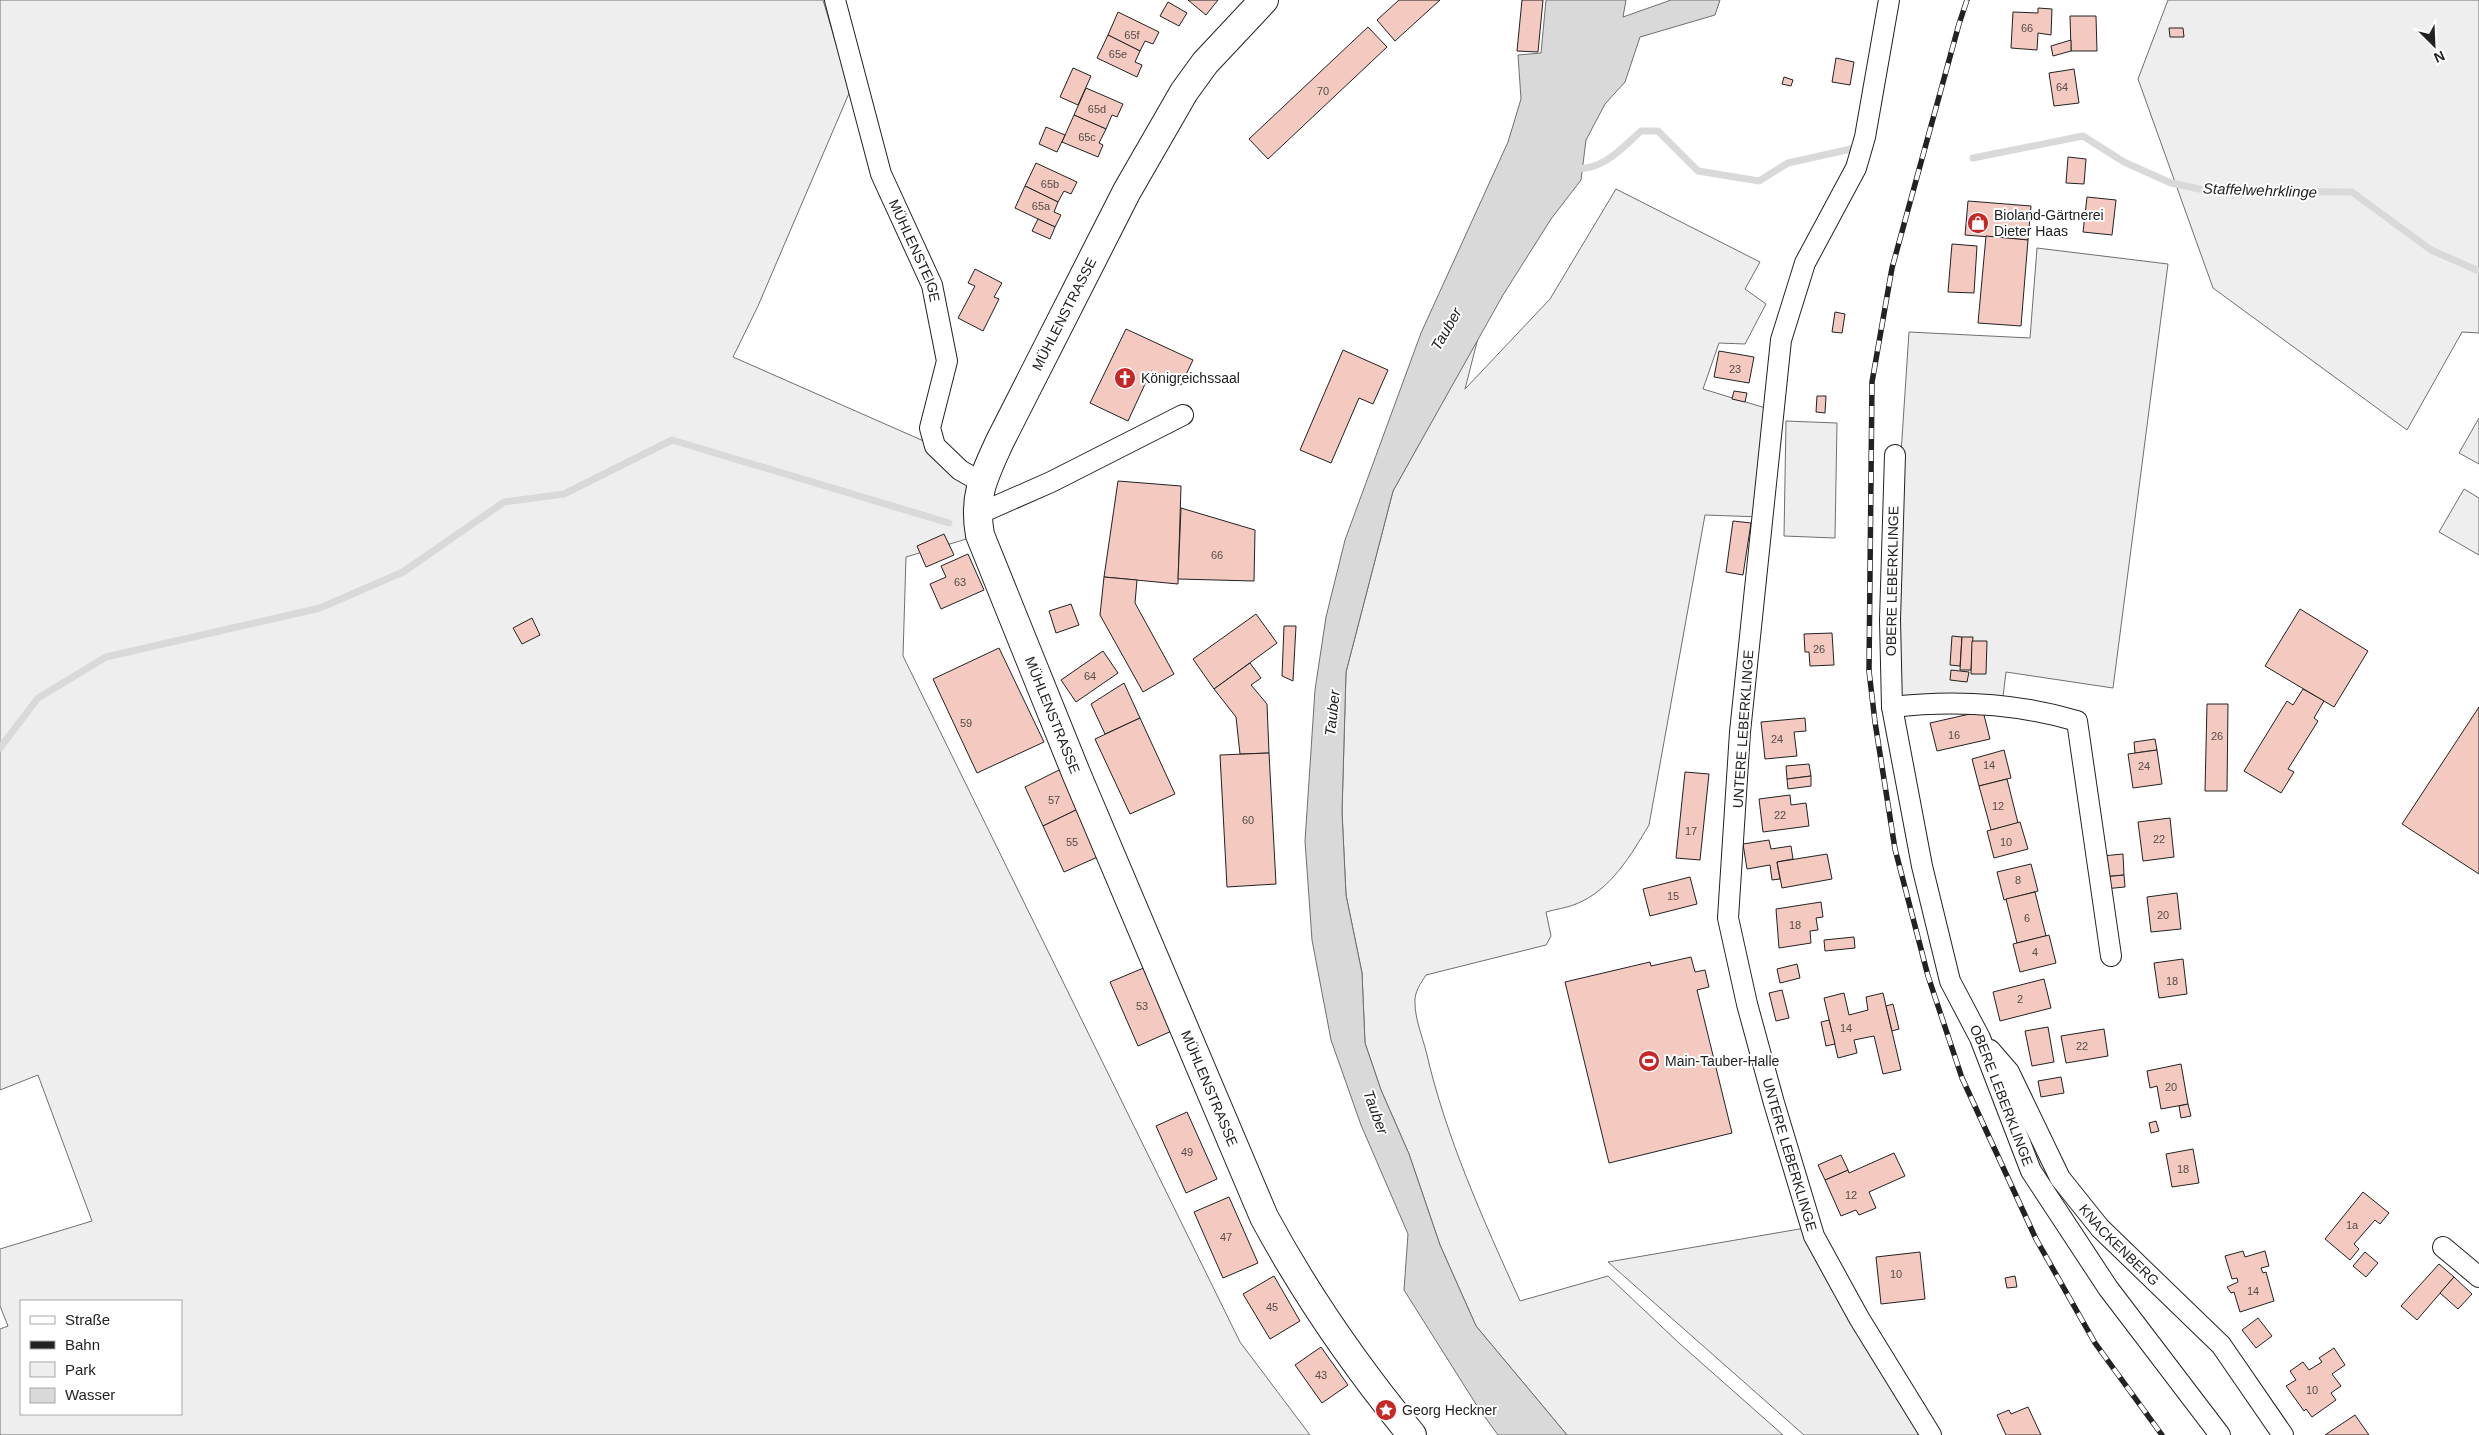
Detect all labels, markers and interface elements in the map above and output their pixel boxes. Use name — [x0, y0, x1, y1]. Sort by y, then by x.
north arrow — [2409, 20, 2459, 70]
house number: 66 — [2021, 22, 2033, 34]
house number: 65f — [1124, 29, 1141, 41]
house number: 65e — [1109, 48, 1127, 60]
text: N — [2431, 48, 2447, 66]
house number: 64 — [2056, 81, 2068, 93]
house number: 70 — [1317, 85, 1329, 97]
house number: 65d — [1088, 103, 1106, 115]
house number: 65c — [1078, 131, 1096, 143]
house number: 65b — [1041, 178, 1059, 190]
water label: Staffelwehrklinge — [2203, 180, 2317, 200]
street label: MÜHLENSTEIGE — [886, 197, 943, 303]
house number: 65a — [1032, 200, 1051, 212]
place label: Bioland-Gärtnerei Dieter Haas — [1994, 207, 2104, 239]
shop icon: Bioland-Gärtnerei Dieter Haas — [1966, 211, 1990, 235]
street label: MÜHLENSTRASSE — [1028, 254, 1099, 373]
water label: Tauber — [1427, 304, 1465, 353]
house number: 23 — [1729, 363, 1741, 375]
church icon: Königreichssaal — [1113, 366, 1137, 390]
place label: Königreichssaal — [1141, 370, 1240, 386]
street label: OBERE LEBERKLINGE — [1883, 506, 1901, 656]
house number: 66 — [1211, 549, 1223, 561]
house number: 63 — [954, 576, 966, 588]
house number: 26 — [1813, 643, 1825, 655]
street label: UNTERE LEBERKLINGE — [1729, 649, 1757, 809]
street label: MÜHLENSTRASSE — [1022, 654, 1083, 776]
house number: 64 — [1084, 670, 1096, 682]
water label: Tauber — [1321, 688, 1343, 737]
house number: 59 — [960, 717, 972, 729]
house number: 16 — [1948, 729, 1960, 741]
house number: 26 — [2211, 730, 2223, 742]
house number: 24 — [1771, 733, 1783, 745]
house number: 14 — [1983, 759, 1995, 771]
house number: 24 — [2138, 760, 2150, 772]
house number: 57 — [1048, 794, 1060, 806]
house number: 12 — [1992, 800, 2004, 812]
house number: 22 — [1774, 809, 1786, 821]
house number: 60 — [1242, 814, 1254, 826]
house number: 17 — [1685, 825, 1697, 837]
house number: 22 — [2153, 833, 2165, 845]
house number: 55 — [1066, 836, 1078, 848]
house number: 10 — [2000, 836, 2012, 848]
house number: 8 — [2015, 874, 2021, 886]
house number: 15 — [1667, 890, 1679, 902]
house number: 20 — [2157, 909, 2169, 921]
house number: 6 — [2024, 912, 2030, 924]
house number: 18 — [1789, 919, 1801, 931]
house number: 4 — [2032, 946, 2038, 958]
house number: 18 — [2166, 975, 2178, 987]
house number: 2 — [2017, 993, 2023, 1005]
house number: 53 — [1136, 1000, 1148, 1012]
house number: 14 — [1840, 1022, 1852, 1034]
street label: OBERE LEBERKLINGE — [1966, 1022, 2036, 1168]
street label: MÜHLENSTRASSE — [1178, 1028, 1241, 1149]
house number: 22 — [2076, 1040, 2088, 1052]
sports icon: Main-Tauber-Halle — [1637, 1049, 1661, 1073]
place label: Main-Tauber-Halle — [1665, 1053, 1780, 1069]
street label: UNTERE LEBERKLINGE — [1760, 1076, 1820, 1233]
house number: 20 — [2165, 1081, 2177, 1093]
water label: Tauber — [1360, 1087, 1392, 1138]
house number: 49 — [1181, 1146, 1193, 1158]
house number: 18 — [2177, 1163, 2189, 1175]
house number: 12 — [1845, 1189, 1857, 1201]
street label: KNACKENBERG — [2076, 1201, 2162, 1289]
house number: 1a — [2346, 1219, 2359, 1231]
house number: 47 — [1220, 1231, 1232, 1243]
house number: 10 — [1890, 1268, 1902, 1280]
house number: 14 — [2247, 1285, 2259, 1297]
legend — [20, 1300, 182, 1415]
house number: 45 — [1266, 1301, 1278, 1313]
text: Straße — [65, 1311, 110, 1328]
text: Bahn — [65, 1336, 100, 1353]
text: Park — [65, 1361, 96, 1378]
house number: 43 — [1315, 1369, 1327, 1381]
house number: 10 — [2306, 1384, 2318, 1396]
text: Wasser — [65, 1386, 115, 1403]
place icon: Georg Heckner — [1374, 1398, 1398, 1422]
place label: Georg Heckner — [1402, 1402, 1497, 1418]

